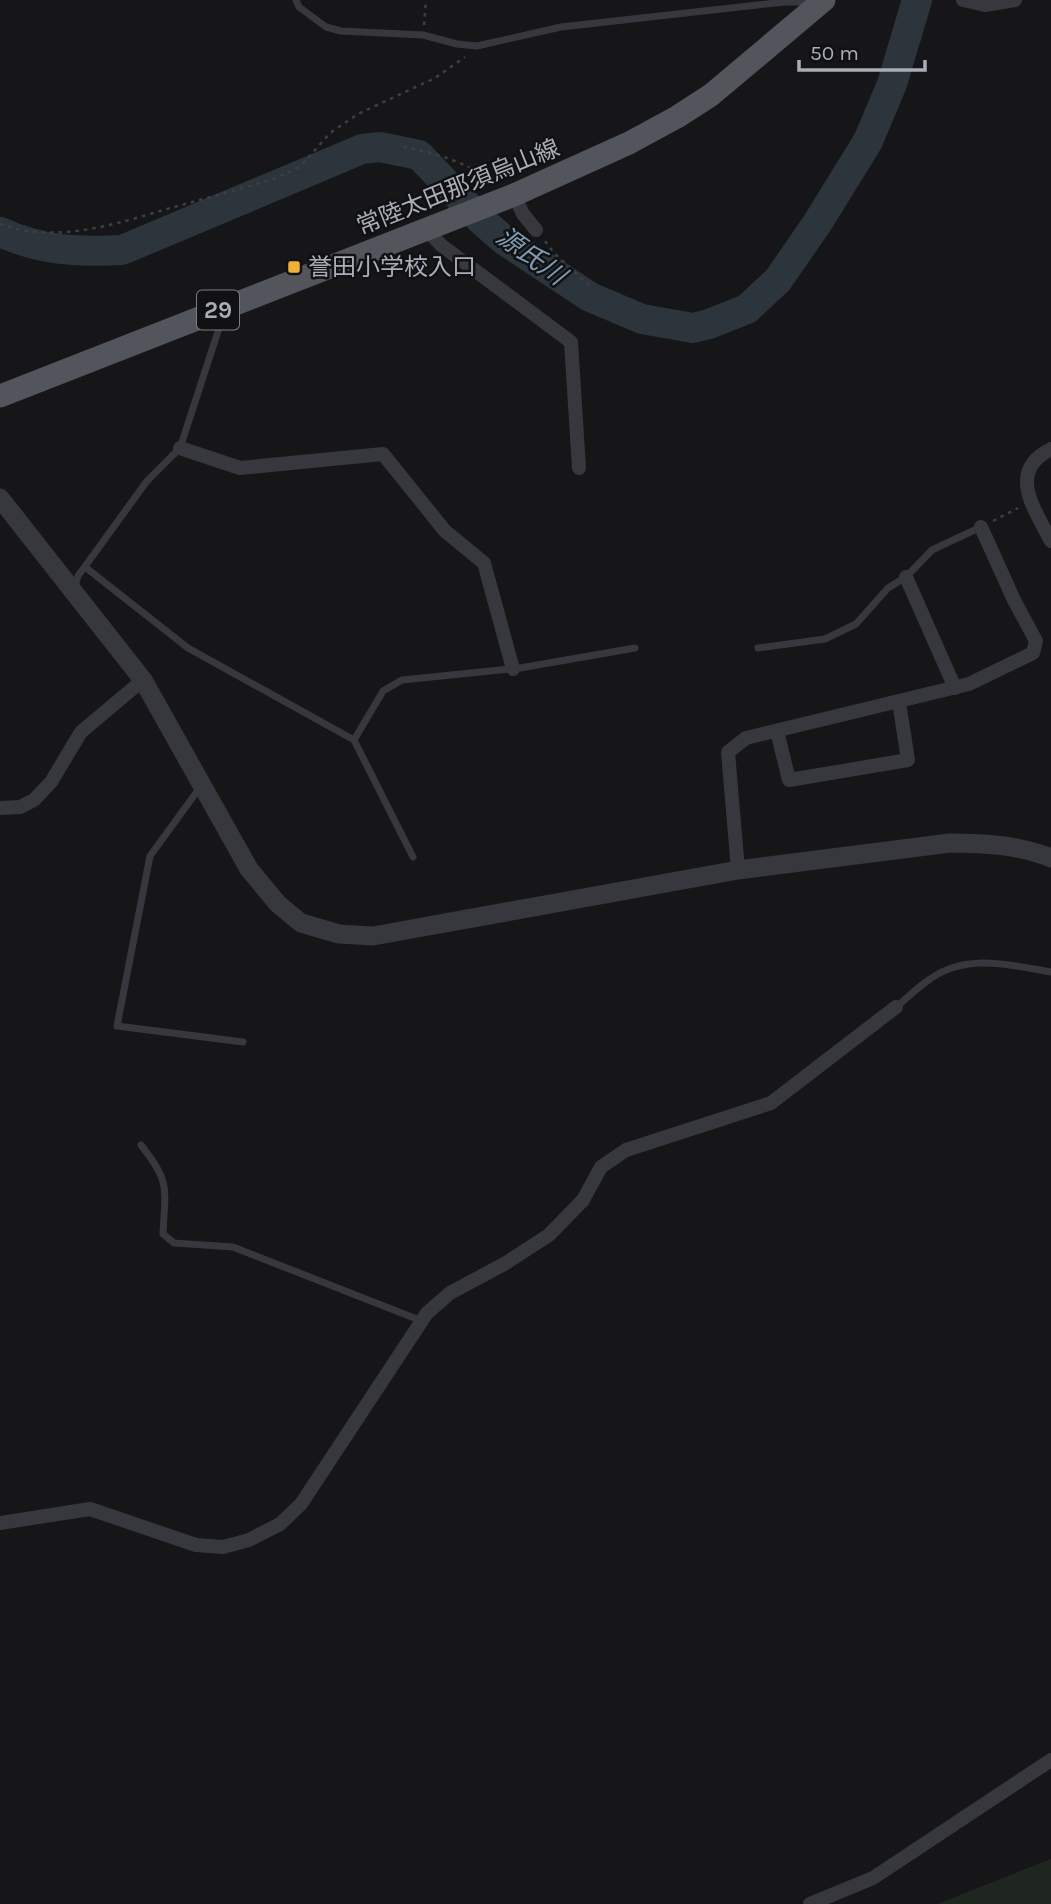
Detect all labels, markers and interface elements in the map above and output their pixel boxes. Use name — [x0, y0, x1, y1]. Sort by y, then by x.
scale bar — [799, 28, 925, 72]
text: 50 m — [810, 41, 859, 65]
street label: 常陸太田那須烏山線 — [353, 134, 563, 240]
water label: 源氏川 — [490, 221, 574, 293]
place label: 誉田小学校入口 — [308, 253, 476, 281]
marker: 誉田小学校入口 — [286, 259, 302, 275]
road number: 29 — [197, 290, 239, 330]

